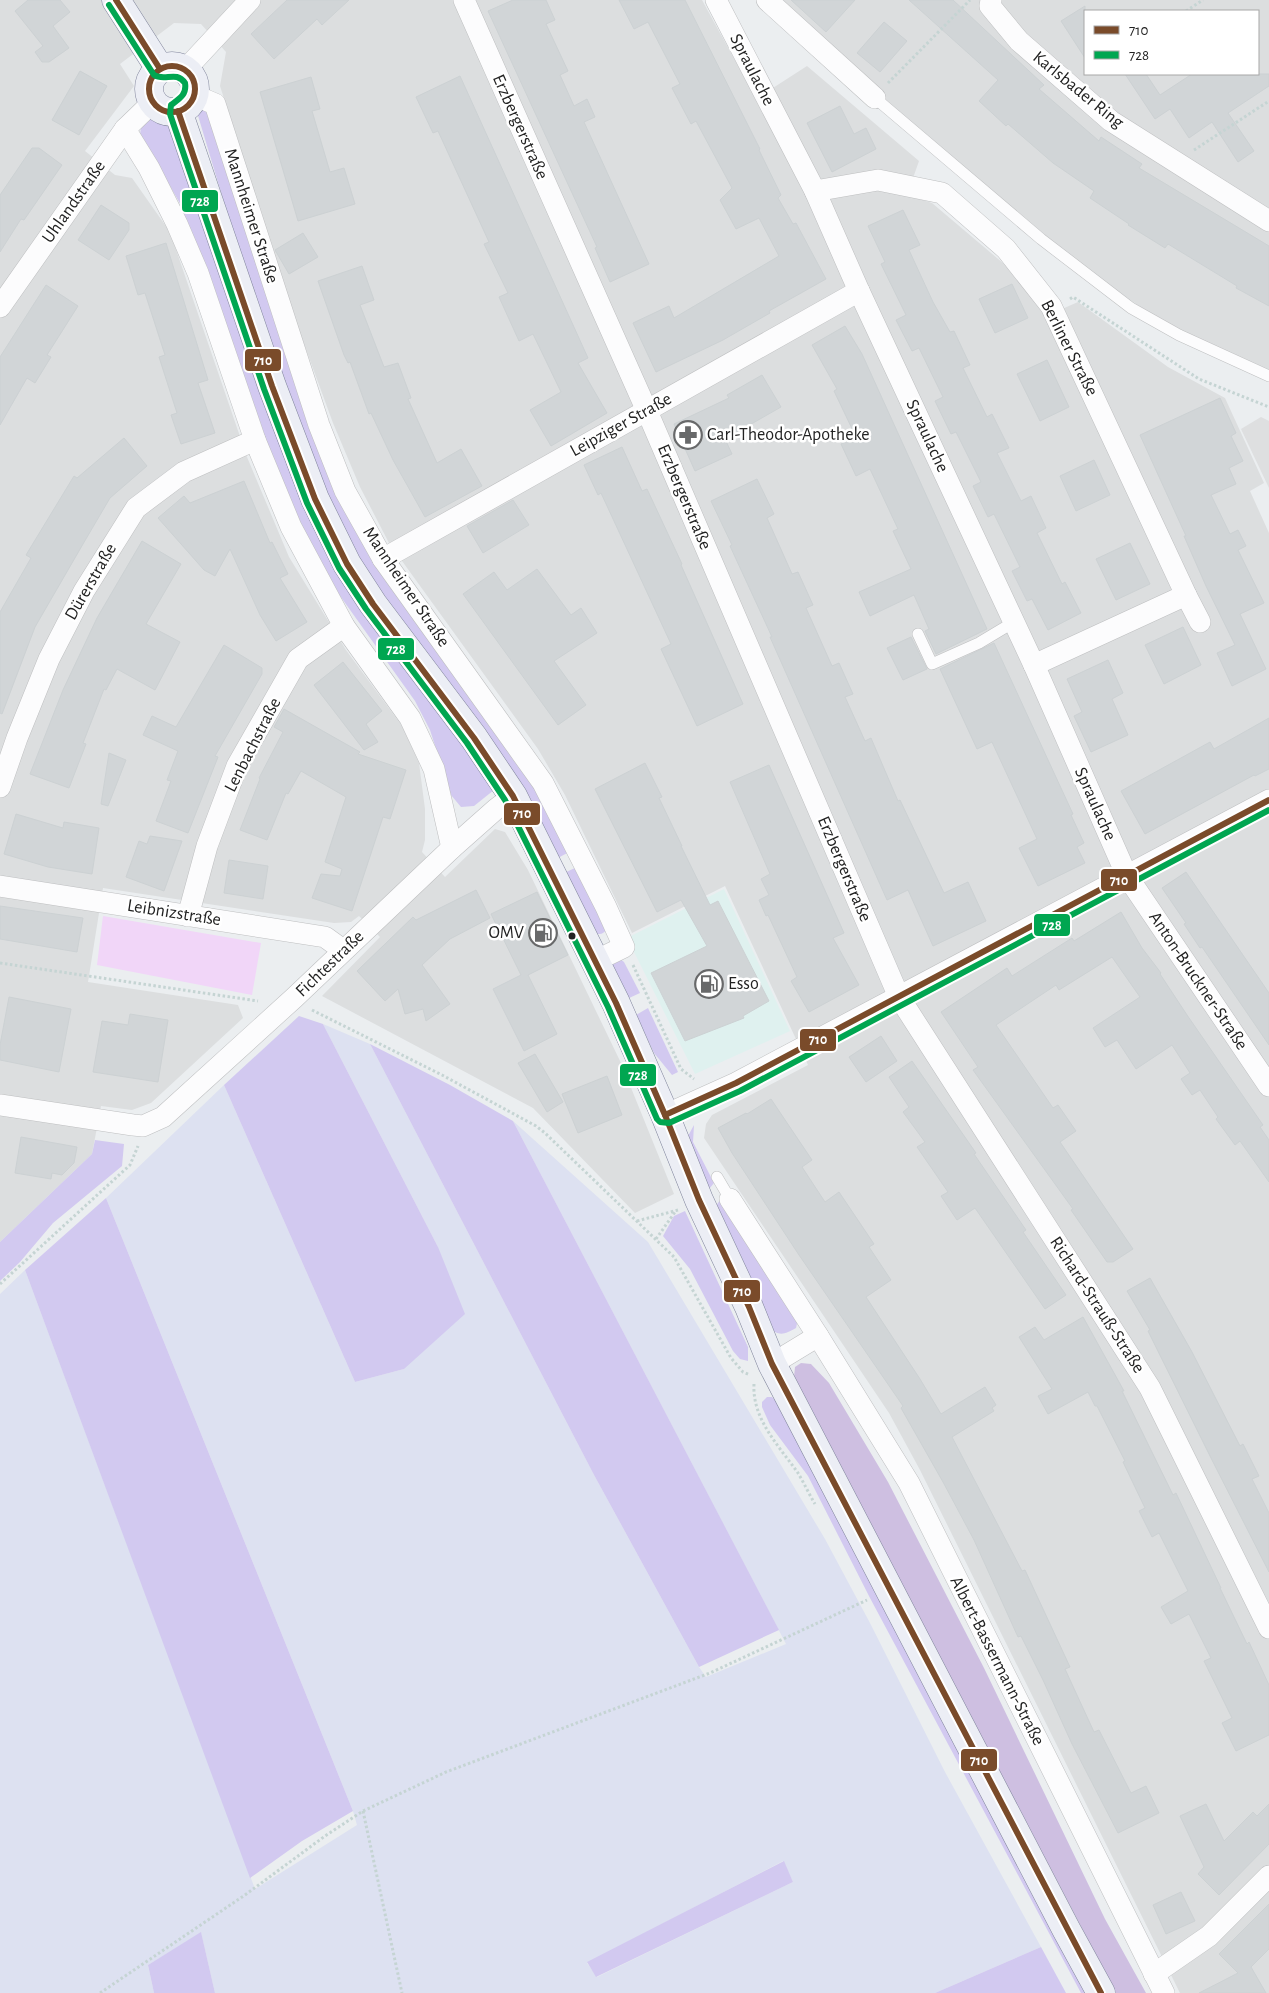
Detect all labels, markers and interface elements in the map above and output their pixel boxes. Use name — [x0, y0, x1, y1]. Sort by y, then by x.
legend — [1084, 10, 1259, 75]
text: 710 — [1129, 23, 1148, 38]
street label: Spraulache — [726, 31, 778, 109]
street label: Karlsbader Ring — [1029, 48, 1127, 132]
text: 728 — [1129, 48, 1149, 63]
street label: Erzbergerstraße — [489, 72, 551, 182]
street label: Mannheimer Straße — [221, 146, 281, 286]
street label: Uhlandstraße — [39, 157, 109, 247]
line badge: 728 — [181, 189, 219, 213]
text: 728 — [190, 195, 210, 209]
street label: Berliner Straße — [1037, 297, 1101, 399]
line badge: 710 — [244, 348, 282, 372]
text: 710 — [254, 354, 272, 368]
street label: Leipziger Straße — [567, 390, 675, 460]
street label: Spraulache — [902, 397, 952, 475]
pharmacy icon: Carl-Theodor-Apotheke — [673, 420, 703, 450]
place label: Carl-Theodor-Apotheke — [707, 426, 870, 444]
street label: Erzbergerstraße — [654, 442, 714, 552]
street label: Mannheimer Straße — [359, 524, 453, 650]
street label: Dürerstraße — [62, 541, 120, 623]
line badge: 728 — [377, 637, 415, 661]
text: 728 — [386, 643, 406, 657]
street label: Lenbachstraße — [222, 695, 284, 795]
street label: Spraulache — [1071, 765, 1119, 843]
line badge: 710 — [503, 802, 541, 826]
text: 710 — [513, 807, 531, 821]
street label: Erzbergerstraße — [814, 814, 874, 924]
line badge: 710 — [1100, 868, 1138, 892]
text: 710 — [1110, 874, 1128, 888]
street label: Leibnizstraße — [126, 897, 222, 929]
street label: Anton-Bruckner-Straße — [1145, 909, 1251, 1053]
line badge: 728 — [1033, 913, 1071, 937]
fuel station icon: OMV — [528, 918, 558, 948]
text: 728 — [1042, 919, 1062, 933]
place label: OMV — [488, 924, 525, 942]
street label: Fichtestraße — [293, 927, 367, 1001]
unlabelled marker — [567, 931, 577, 941]
fuel station icon: Esso — [694, 969, 724, 999]
place label: Esso — [728, 975, 759, 993]
line badge: 710 — [799, 1028, 837, 1052]
text: 710 — [809, 1033, 827, 1047]
line badge: 728 — [619, 1063, 657, 1087]
text: 728 — [628, 1069, 648, 1083]
street label: Richard-Strauß-Straße — [1046, 1234, 1148, 1376]
line badge: 710 — [723, 1279, 761, 1303]
text: 710 — [733, 1285, 751, 1299]
street label: Albert-Bassermann-Straße — [947, 1574, 1047, 1748]
line badge: 710 — [960, 1748, 998, 1772]
text: 710 — [970, 1754, 988, 1768]

